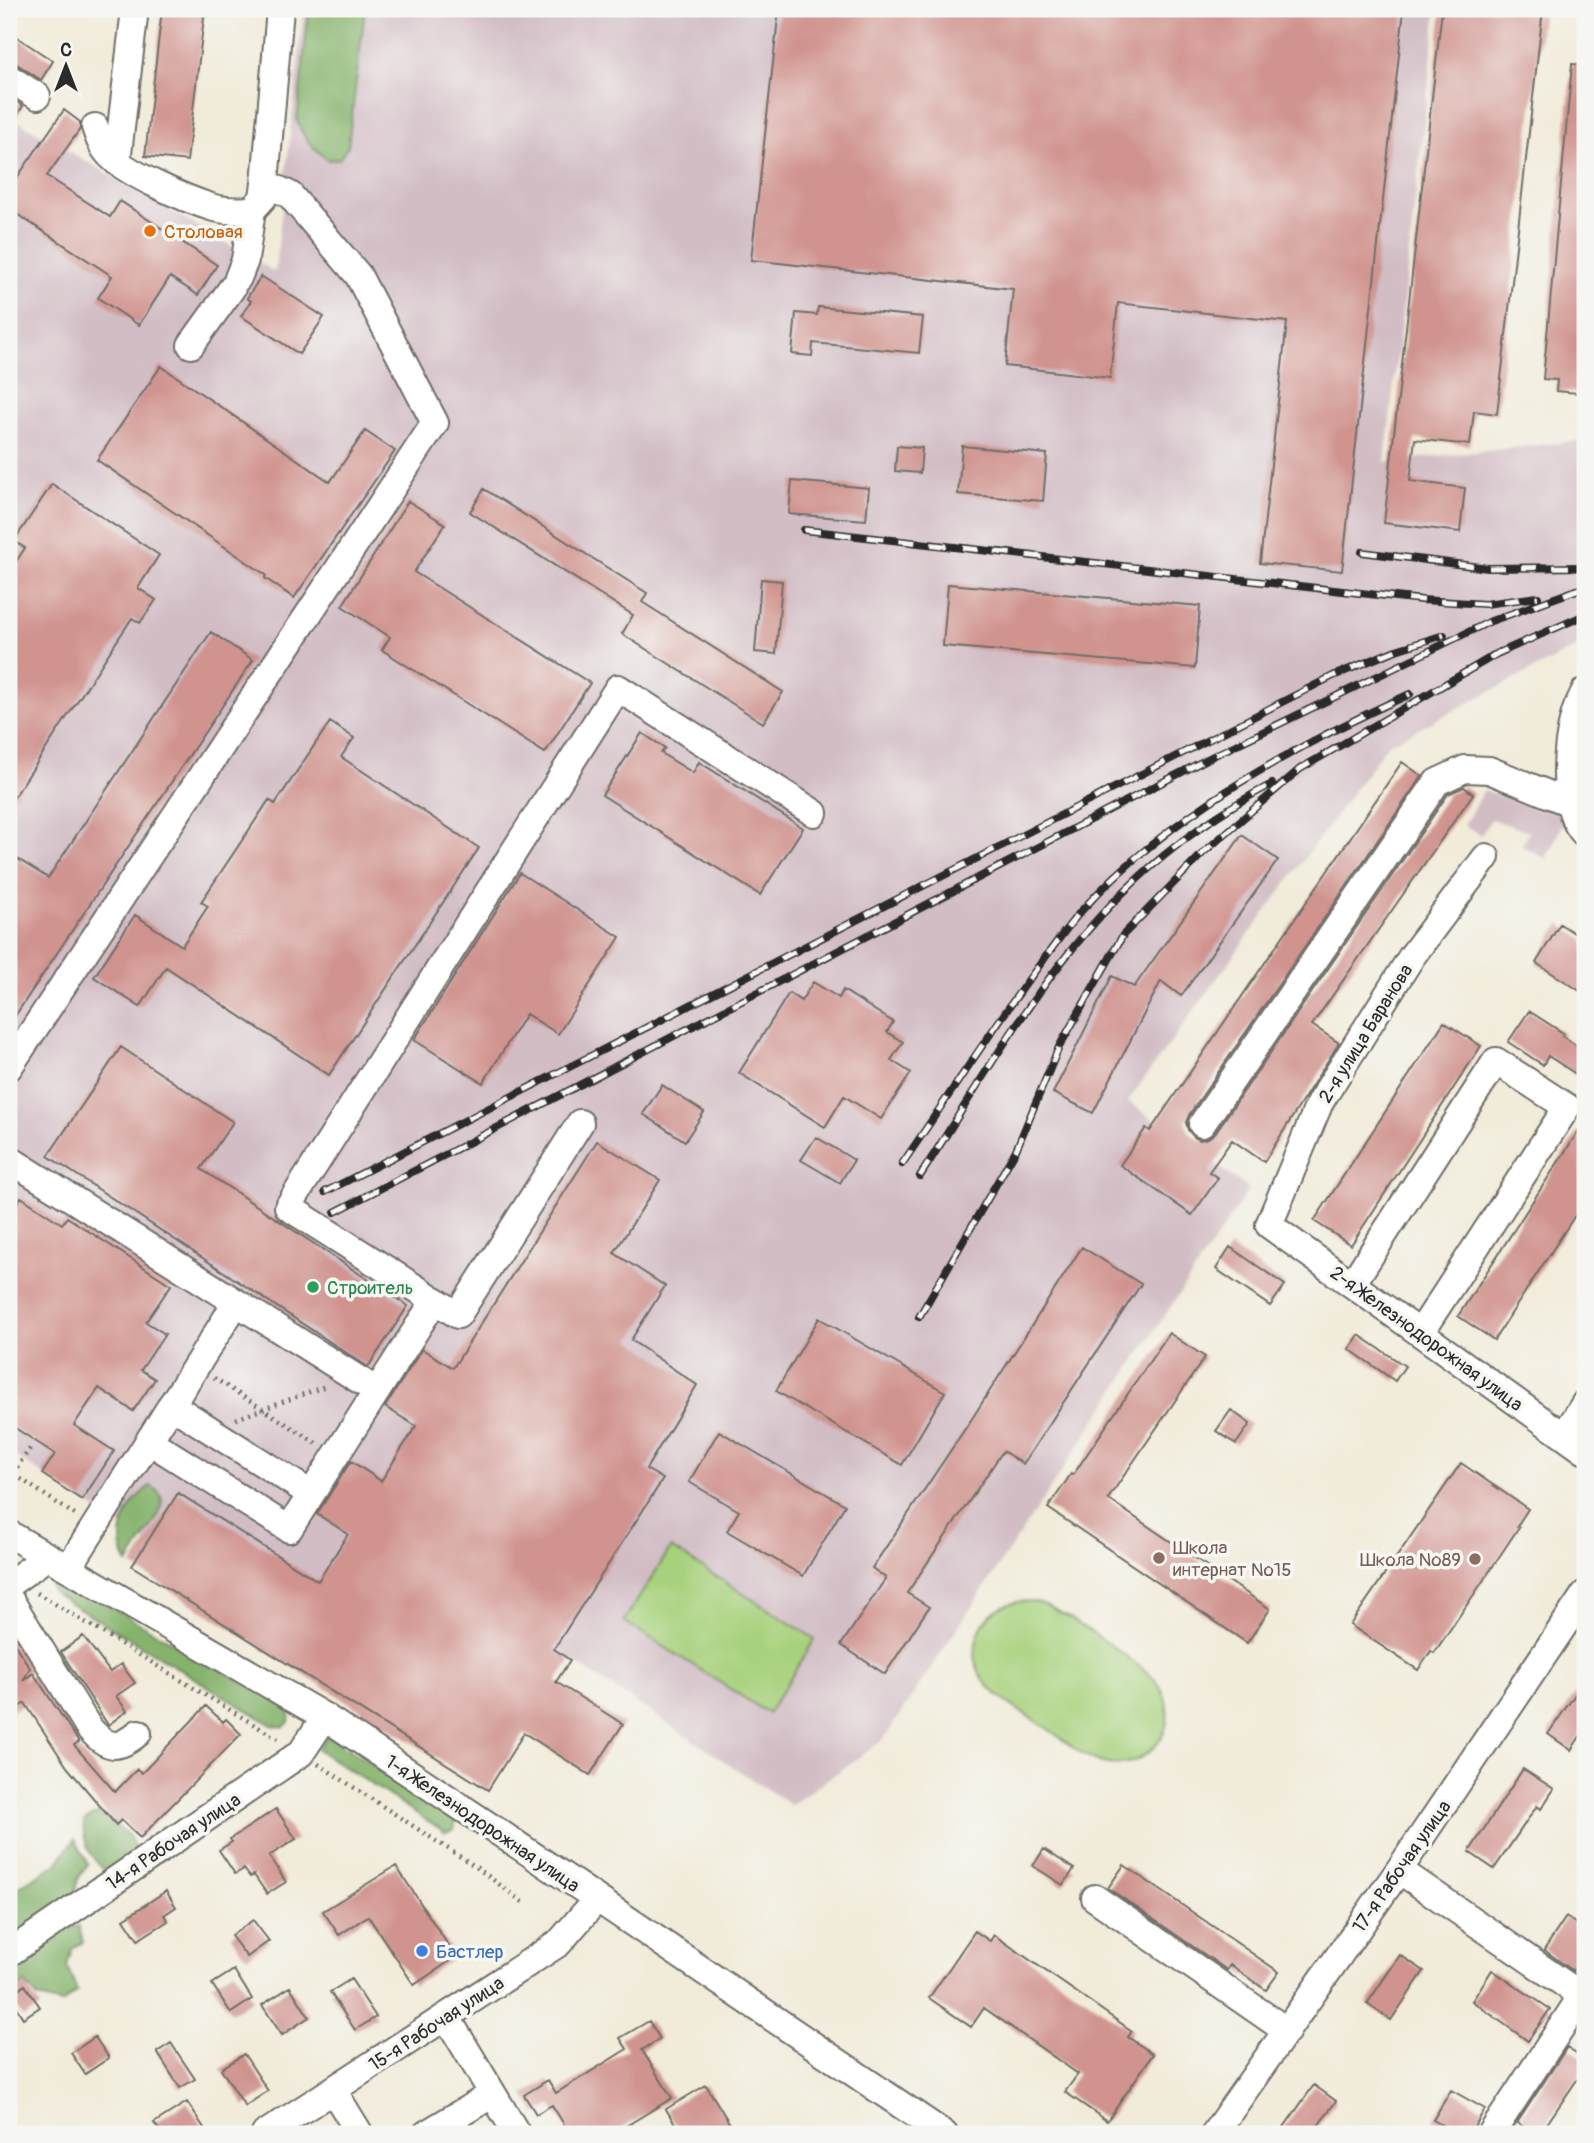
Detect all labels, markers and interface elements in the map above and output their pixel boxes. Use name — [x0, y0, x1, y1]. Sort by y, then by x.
north arrow — [32, 32, 102, 102]
text: С — [60, 38, 72, 62]
place label: Столовая — [164, 220, 243, 244]
marker: Столовая — [142, 223, 158, 239]
street label: 2-я улица Баранова — [1314, 960, 1418, 1107]
street label: 2-я Железнодорожная улица — [1325, 1261, 1528, 1417]
place label: Строитель — [327, 1276, 414, 1300]
marker: Строитель — [305, 1279, 321, 1295]
place label: Школа интернат №15 — [1173, 1536, 1292, 1582]
place label: Школа №89 — [1360, 1548, 1461, 1572]
marker: Школа интернат №15 — [1151, 1550, 1167, 1566]
marker: Школа №89 — [1467, 1551, 1483, 1567]
street label: 1-я Железнодорожная улица — [381, 1750, 584, 1898]
street label: 14-я Рабочая улица — [102, 1788, 246, 1896]
street label: 17-я Рабочая улица — [1347, 1796, 1457, 1937]
place label: Бастлер — [436, 1940, 503, 1964]
marker: Бастлер — [414, 1943, 430, 1959]
street label: 15-я Рабочая улица — [364, 1971, 509, 2077]

